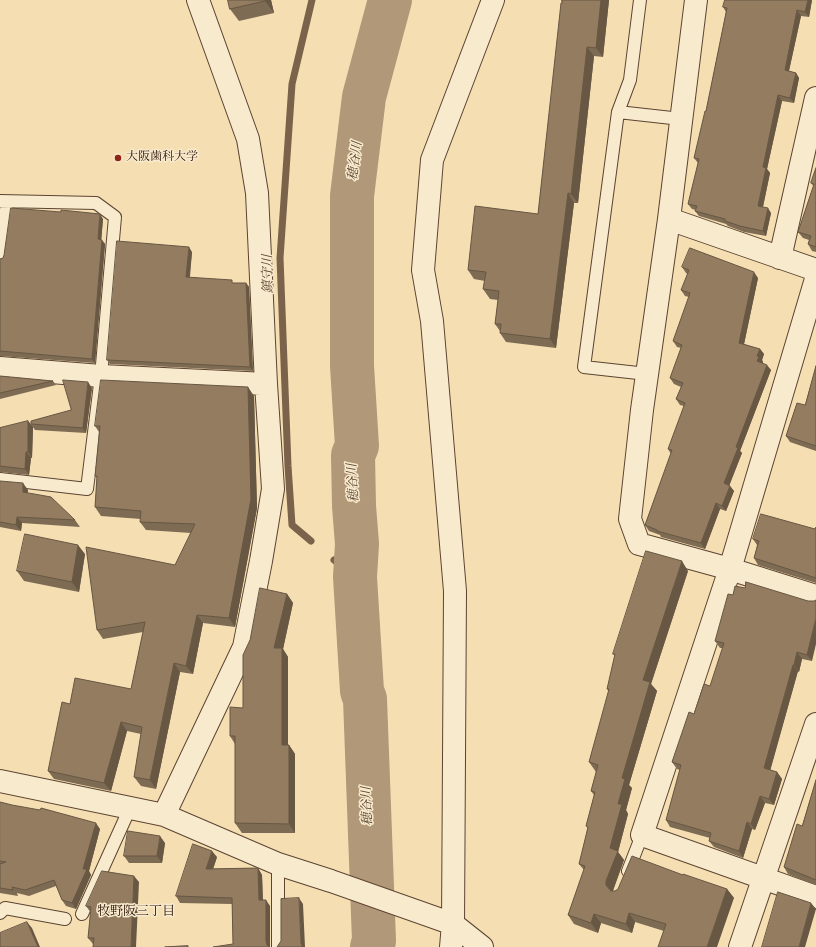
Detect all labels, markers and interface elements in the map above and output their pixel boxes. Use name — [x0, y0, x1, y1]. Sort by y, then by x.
water label: 穂谷川 — [346, 141, 366, 181]
place label: 大阪歯科大学 — [126, 151, 198, 165]
marker: 大阪歯科大学 — [113, 153, 123, 163]
water label: 鎮守川 — [261, 254, 277, 294]
water label: 穂谷川 — [345, 463, 363, 503]
water label: 穂谷川 — [360, 786, 376, 826]
district label: 牧野阪三丁目 — [97, 904, 175, 920]

